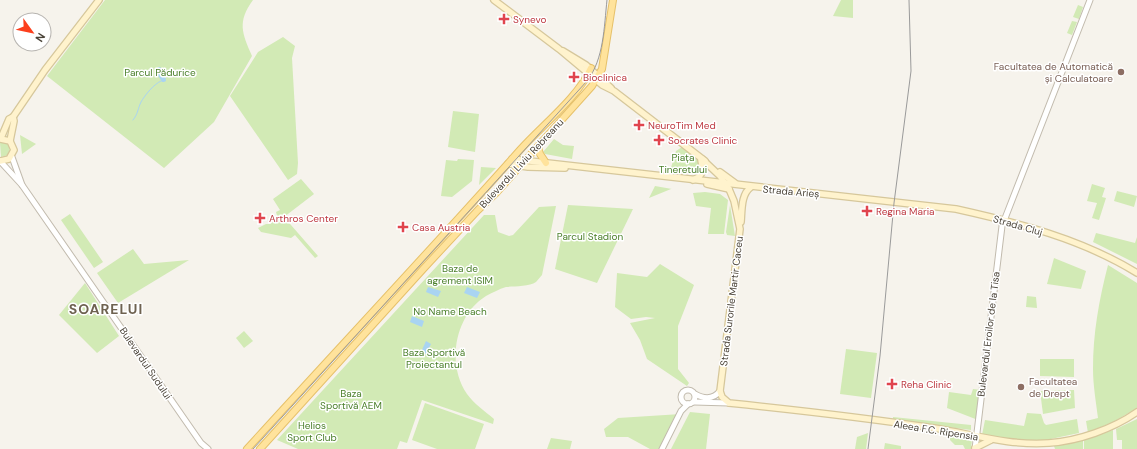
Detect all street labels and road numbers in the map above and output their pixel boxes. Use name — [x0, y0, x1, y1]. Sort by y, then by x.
street label: Bulevardul Liviu Rebreanu — [476, 116, 566, 211]
street label: Strada Arieș — [762, 183, 820, 200]
street label: Strada Cluj — [992, 212, 1044, 239]
street label: Strada Surorile Martir Caceu — [717, 235, 746, 367]
street label: Bulevardul Eroilor de la Tisa — [974, 271, 1003, 397]
street label: Bulevardul Sudului — [117, 325, 175, 402]
street label: Aleea F.C. Ripensia — [893, 417, 979, 444]

